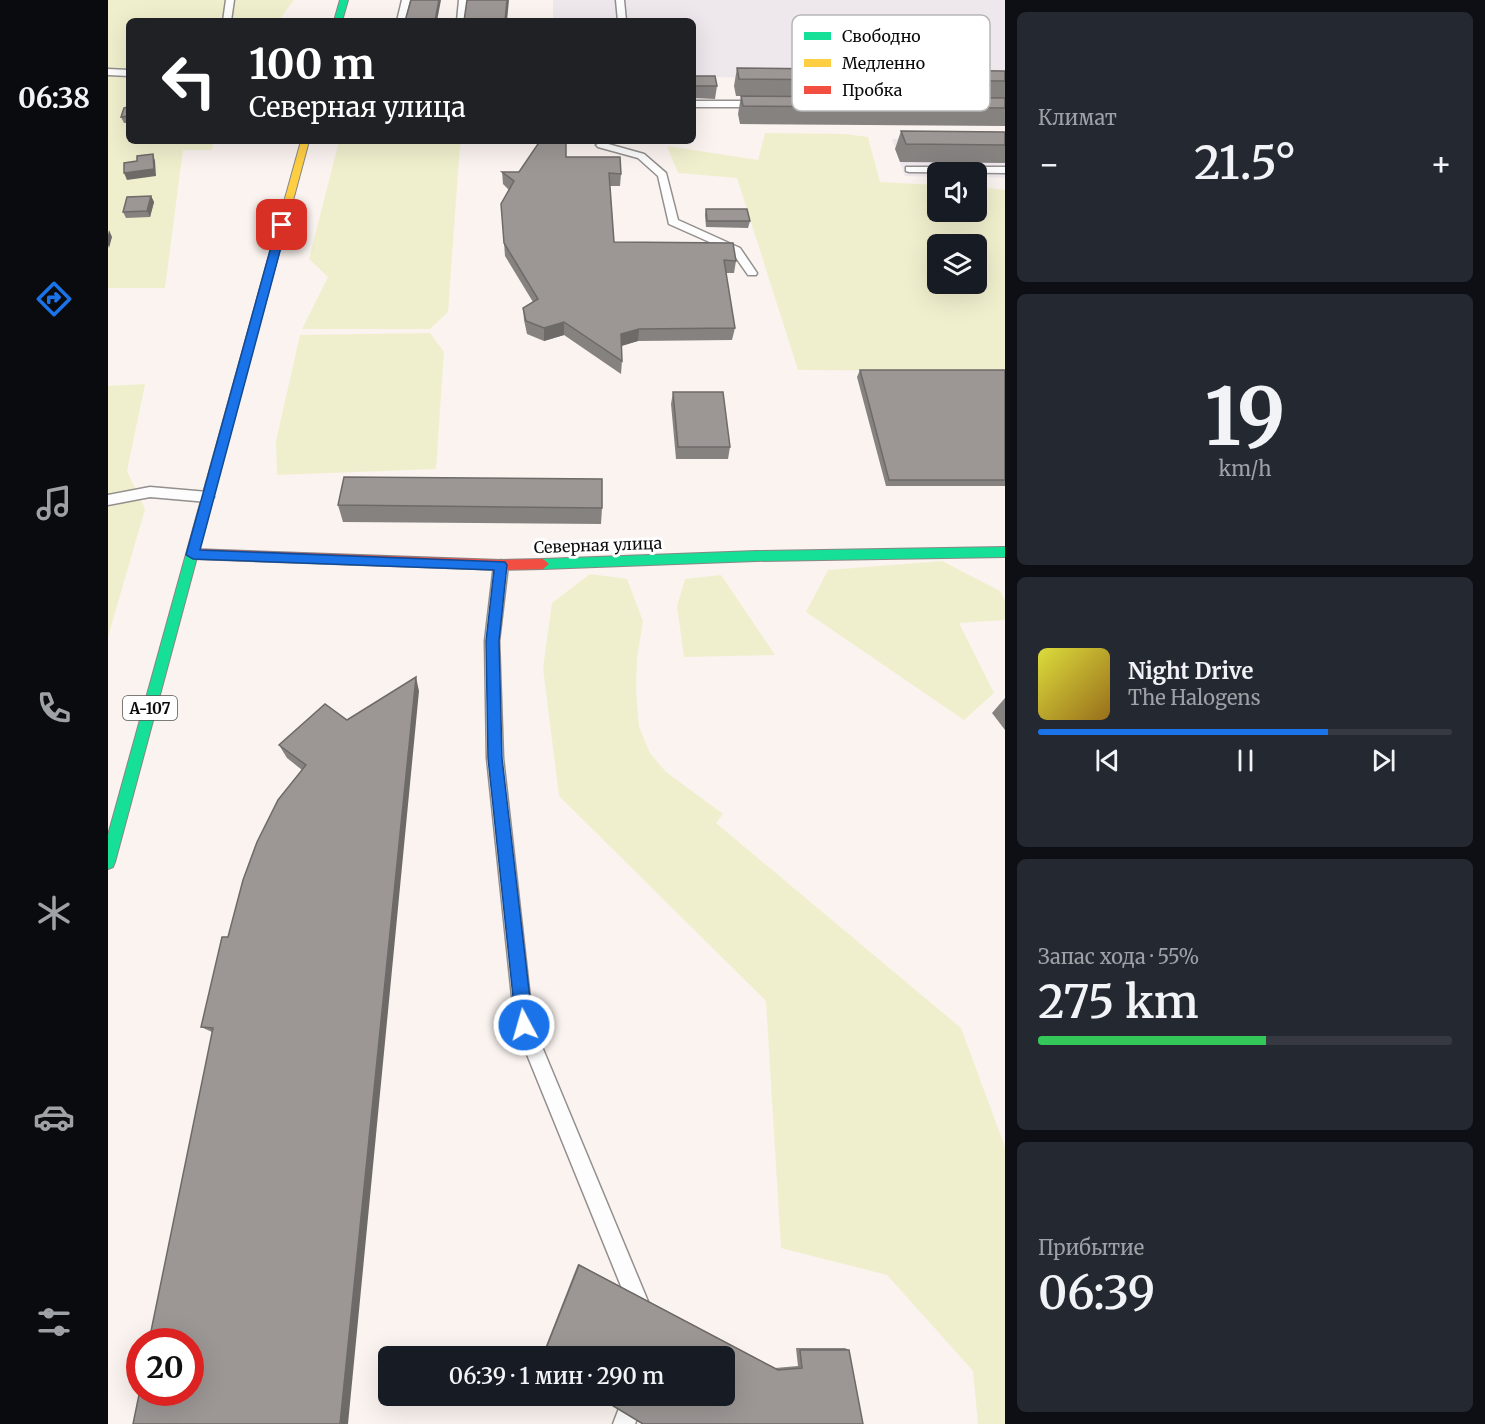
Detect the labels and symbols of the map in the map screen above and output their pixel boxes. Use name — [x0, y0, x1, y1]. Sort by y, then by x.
legend — [792, 15, 990, 111]
text: Свободно — [842, 26, 921, 46]
text: Медленно — [842, 53, 925, 73]
text: Пробка — [842, 80, 903, 100]
pin — [256, 199, 307, 250]
street label: Северная улица — [533, 533, 663, 557]
road number: А-107 — [123, 696, 177, 720]
position arrow — [492, 993, 556, 1057]
speed limit sign: 20 — [126, 1328, 204, 1406]

